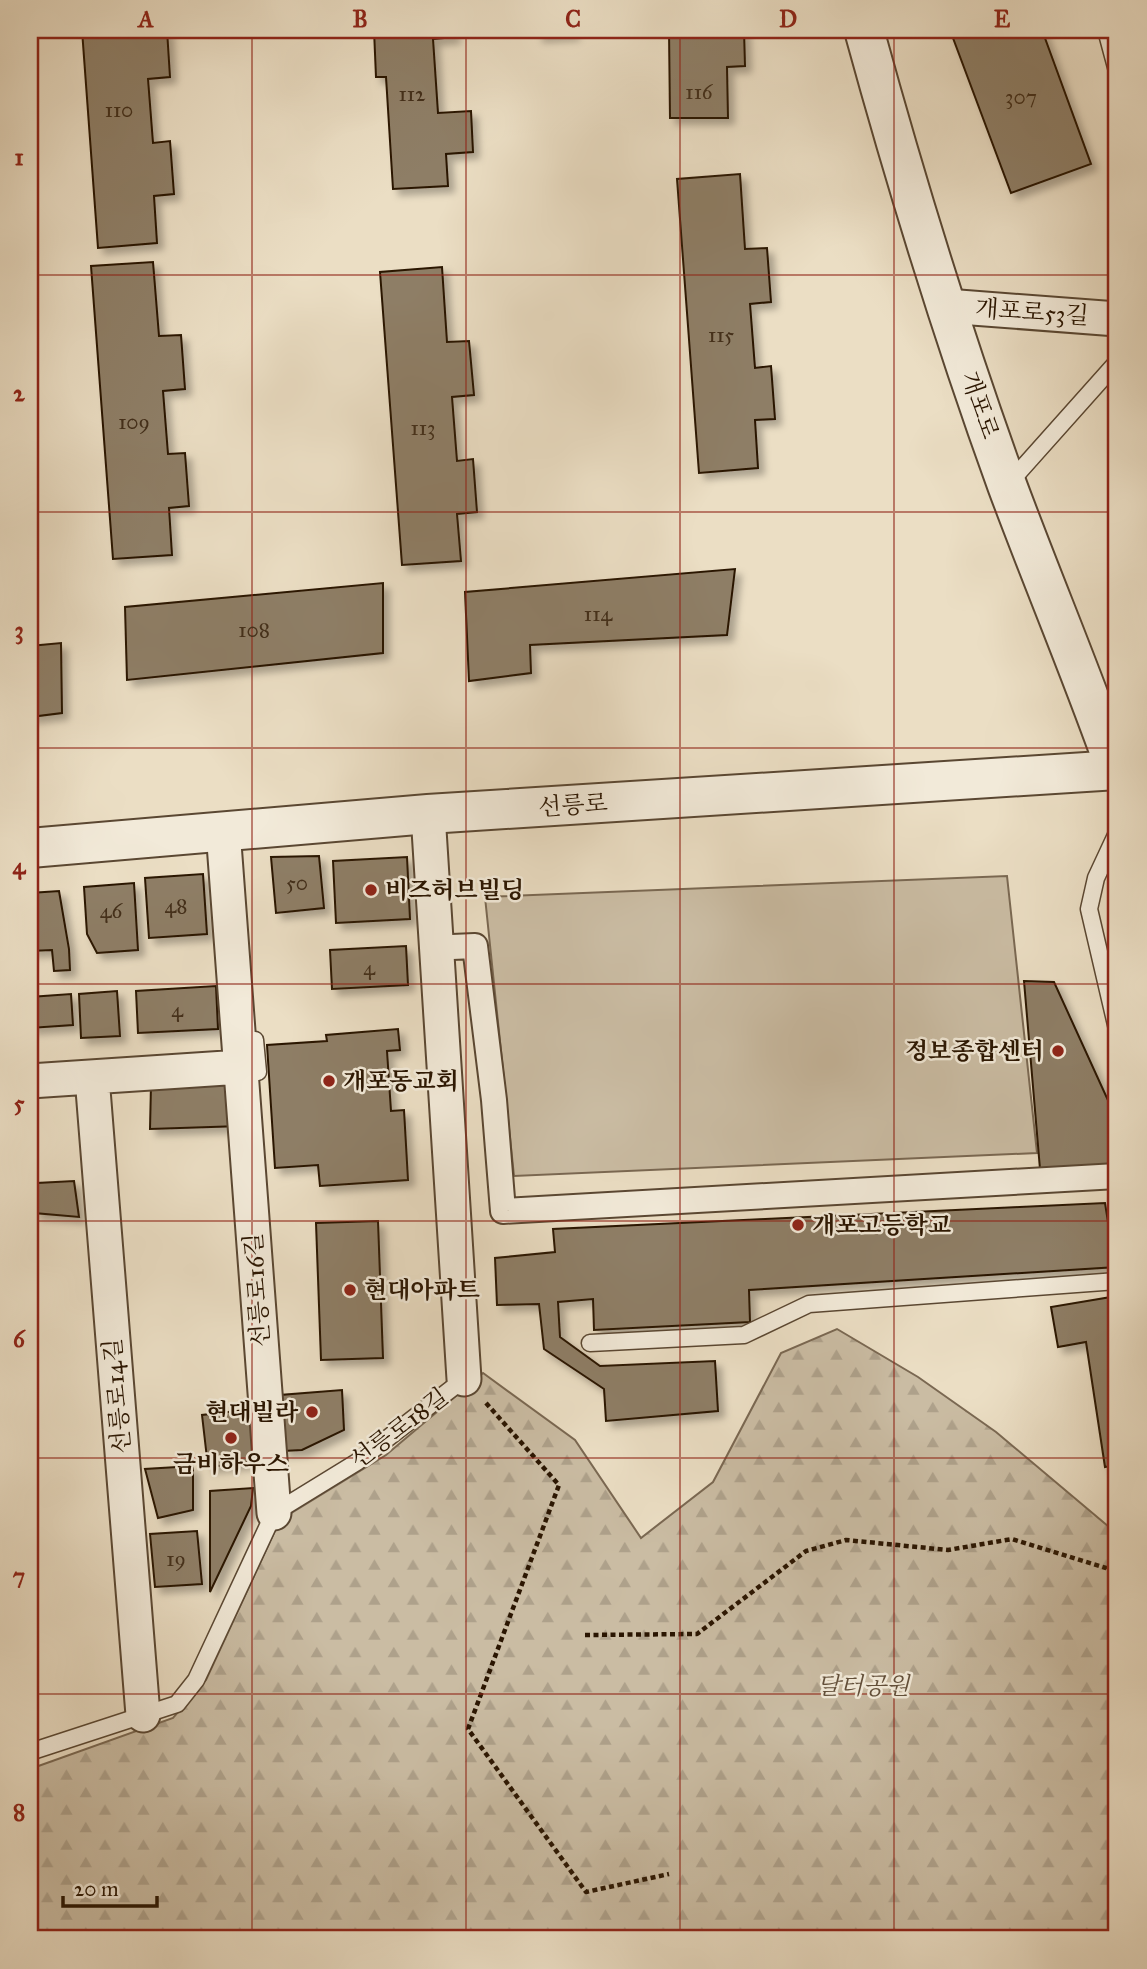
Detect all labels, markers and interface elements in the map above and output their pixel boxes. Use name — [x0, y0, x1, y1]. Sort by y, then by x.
text: A — [136, 5, 154, 33]
text: B — [352, 5, 368, 33]
text: C — [565, 5, 581, 33]
text: D — [779, 5, 797, 33]
text: E — [994, 5, 1011, 33]
house number: 116 — [685, 79, 714, 105]
house number: 112 — [399, 81, 426, 107]
house number: 307 — [1005, 84, 1037, 110]
house number: 110 — [105, 97, 133, 123]
text: 1 — [14, 143, 24, 171]
street label: 개포로53길 — [974, 293, 1090, 331]
house number: 115 — [708, 322, 734, 348]
street label: 개포로 — [954, 367, 1006, 443]
text: 2 — [13, 379, 25, 407]
house number: 109 — [118, 409, 150, 435]
house number: 113 — [411, 415, 436, 441]
house number: 114 — [584, 601, 613, 627]
text: 3 — [14, 616, 24, 645]
house number: 108 — [238, 617, 270, 643]
street label: 선릉로 — [537, 788, 609, 822]
text: 4 — [13, 852, 27, 880]
house number: 50 — [286, 870, 308, 896]
place label: 비즈허브빌딩 — [385, 875, 524, 905]
marker: 비즈허브빌딩 — [363, 882, 379, 898]
house number: 48 — [165, 893, 187, 919]
house number: 46 — [100, 898, 123, 924]
house number: 4 — [363, 955, 376, 981]
house number: 4 — [171, 997, 184, 1023]
place label: 정보종합센터 — [905, 1036, 1044, 1066]
marker: 정보종합센터 — [1050, 1043, 1066, 1059]
place label: 개포동교회 — [343, 1066, 459, 1096]
marker: 개포동교회 — [321, 1073, 337, 1089]
text: 5 — [14, 1089, 25, 1117]
place label: 개포고등학교 — [812, 1210, 951, 1240]
marker: 개포고등학교 — [790, 1217, 806, 1233]
street label: 선릉로16길 — [238, 1232, 276, 1348]
place label: 현대아파트 — [364, 1275, 480, 1305]
marker: 현대아파트 — [342, 1282, 358, 1298]
text: 6 — [13, 1325, 26, 1353]
street label: 선릉로14길 — [97, 1337, 137, 1455]
street label: 선릉로18길 — [344, 1381, 454, 1475]
place label: 현대빌라 — [205, 1397, 299, 1427]
marker: 현대빌라 — [304, 1404, 320, 1420]
marker: 금비하우스 — [223, 1430, 239, 1446]
place label: 금비하우스 — [173, 1449, 289, 1479]
house number: 19 — [166, 1546, 186, 1572]
text: 7 — [13, 1562, 25, 1590]
park label: 달터공원 — [817, 1671, 911, 1701]
text: 8 — [13, 1798, 25, 1826]
scale bar — [63, 1864, 158, 1908]
text: 20 m — [74, 1876, 119, 1902]

